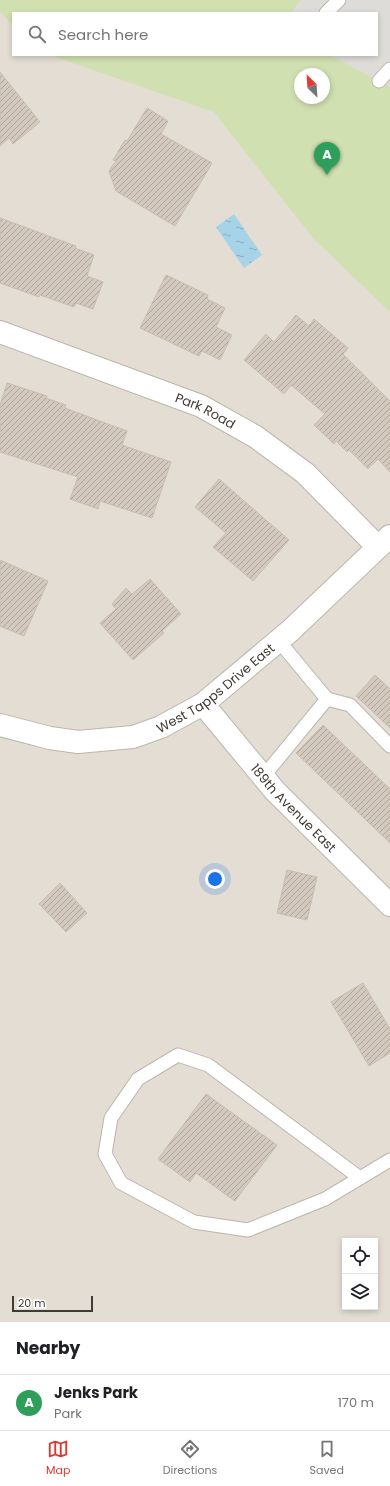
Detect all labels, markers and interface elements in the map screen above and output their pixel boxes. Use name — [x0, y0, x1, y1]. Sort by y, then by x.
search box — [12, 12, 378, 56]
icon: search — [26, 23, 48, 45]
text: Search here — [58, 24, 148, 45]
north arrow — [294, 68, 330, 104]
pin: A — [314, 142, 340, 175]
street label: Park Road — [172, 388, 239, 434]
street label: West Tapps Drive East — [153, 639, 279, 738]
street label: 189th Avenue East — [246, 760, 341, 857]
your location — [205, 869, 225, 889]
map controls — [342, 1238, 378, 1310]
button: locate — [342, 1238, 378, 1274]
button: layers — [342, 1274, 378, 1310]
scale bar — [12, 1294, 93, 1313]
text: 20 m — [18, 1295, 46, 1311]
text: Nearby — [16, 1336, 80, 1360]
text: Jenks Park — [54, 1382, 138, 1403]
text: A — [24, 1393, 34, 1412]
text: 170 m — [338, 1393, 374, 1412]
text: Park — [54, 1404, 82, 1423]
tab: Map — [46, 1438, 70, 1479]
tab: Directions — [163, 1438, 217, 1479]
tab: Saved — [310, 1438, 344, 1479]

